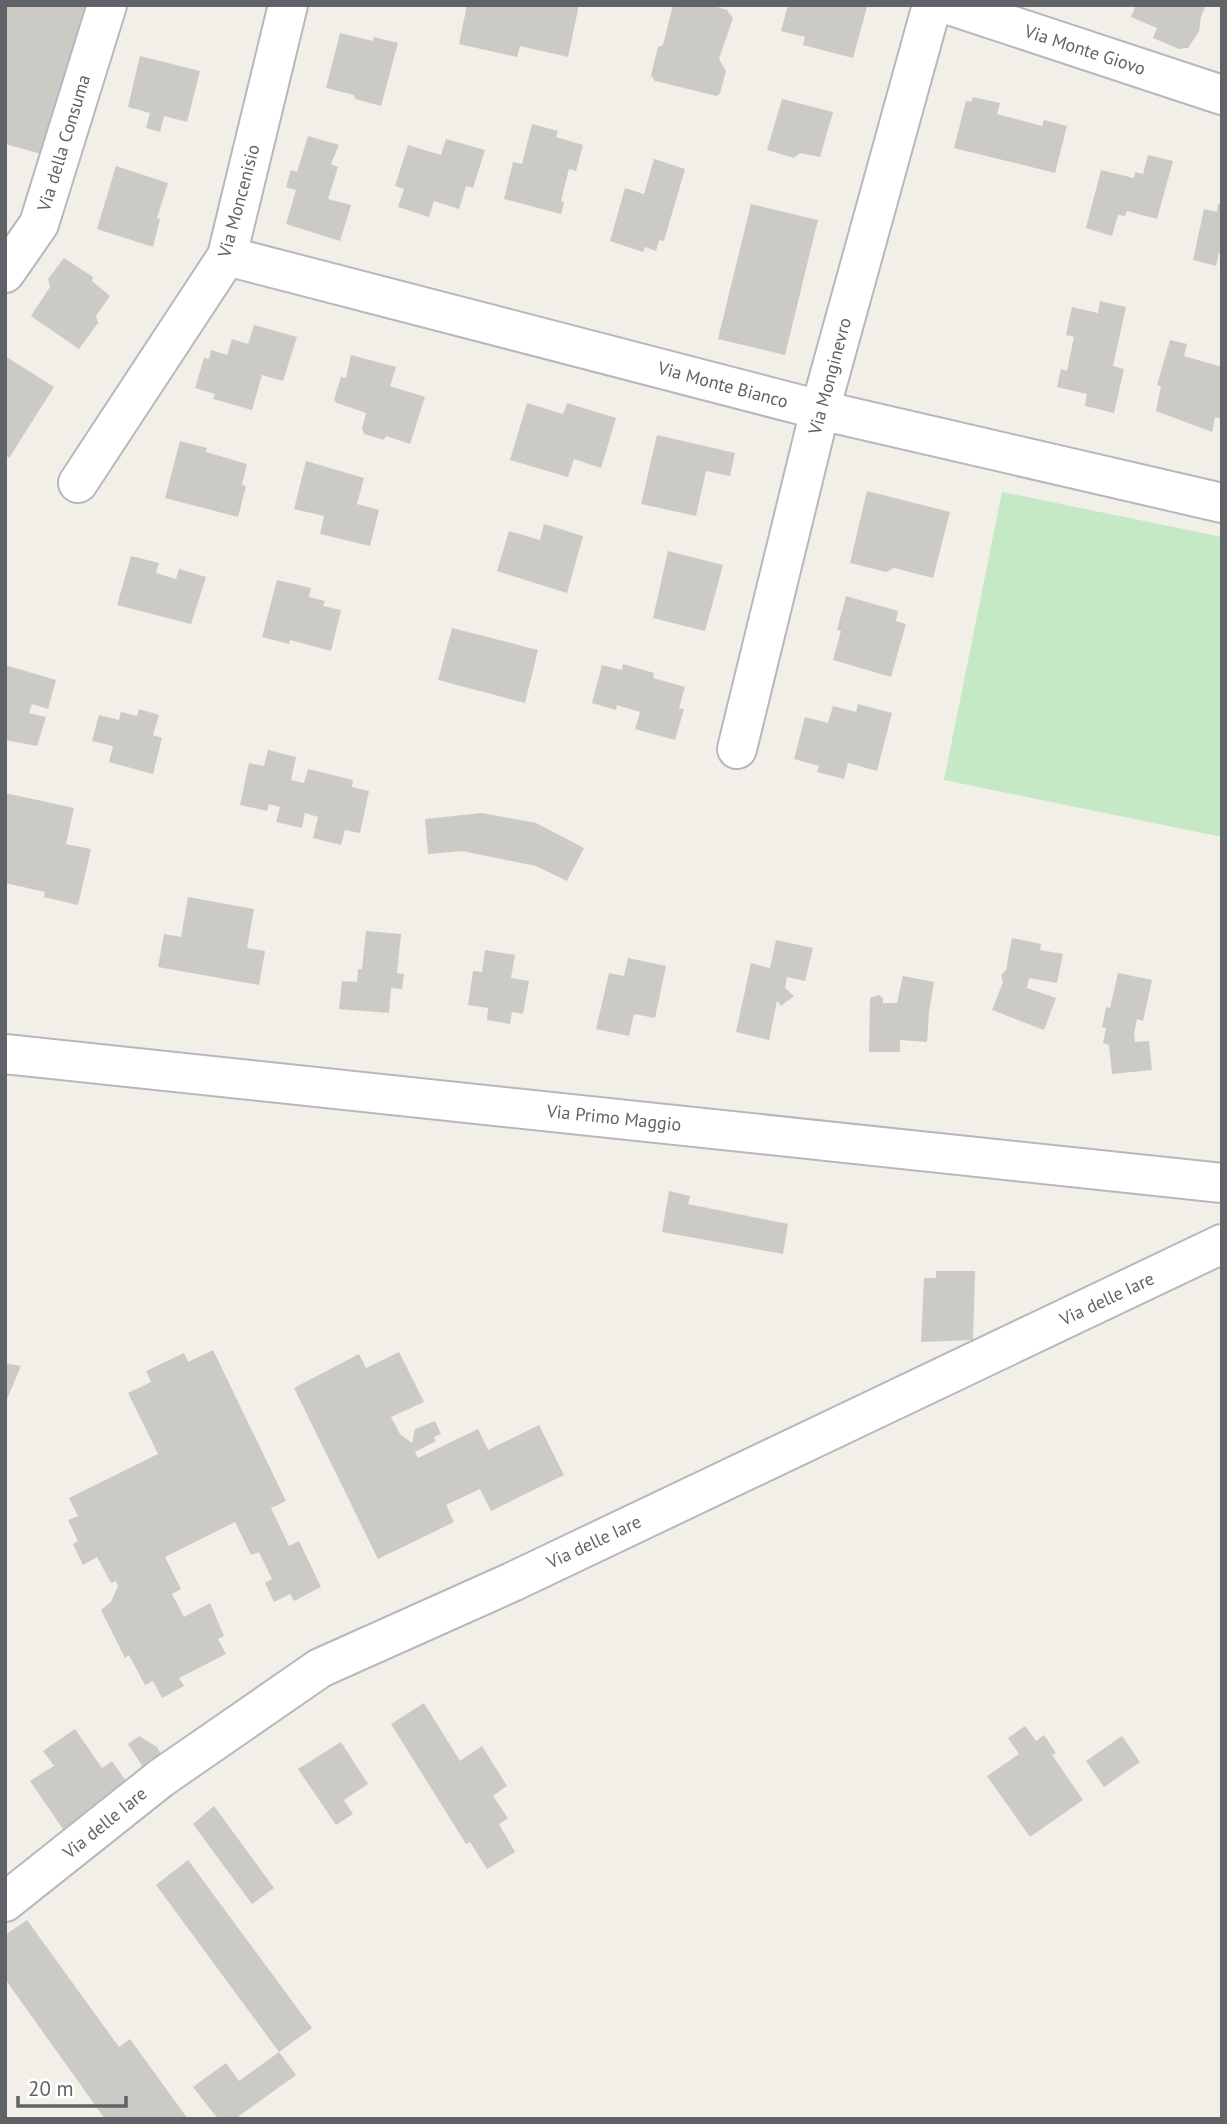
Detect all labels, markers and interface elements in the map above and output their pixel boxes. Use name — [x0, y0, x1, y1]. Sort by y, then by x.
street label: Via Monte Giovo — [1021, 19, 1149, 80]
street label: Via della Consuma — [31, 72, 95, 215]
street label: Via Moncenisio — [212, 142, 265, 261]
street label: Via Monginevro — [803, 315, 856, 438]
street label: Via Monte Bianco — [655, 356, 791, 413]
street label: Via Primo Maggio — [545, 1099, 682, 1136]
street label: Via delle Iare — [1055, 1267, 1158, 1331]
street label: Via delle Iare — [542, 1510, 645, 1574]
street label: Via delle Iare — [57, 1782, 151, 1864]
scale bar — [18, 2064, 126, 2108]
text: 20 m — [28, 2075, 74, 2102]

